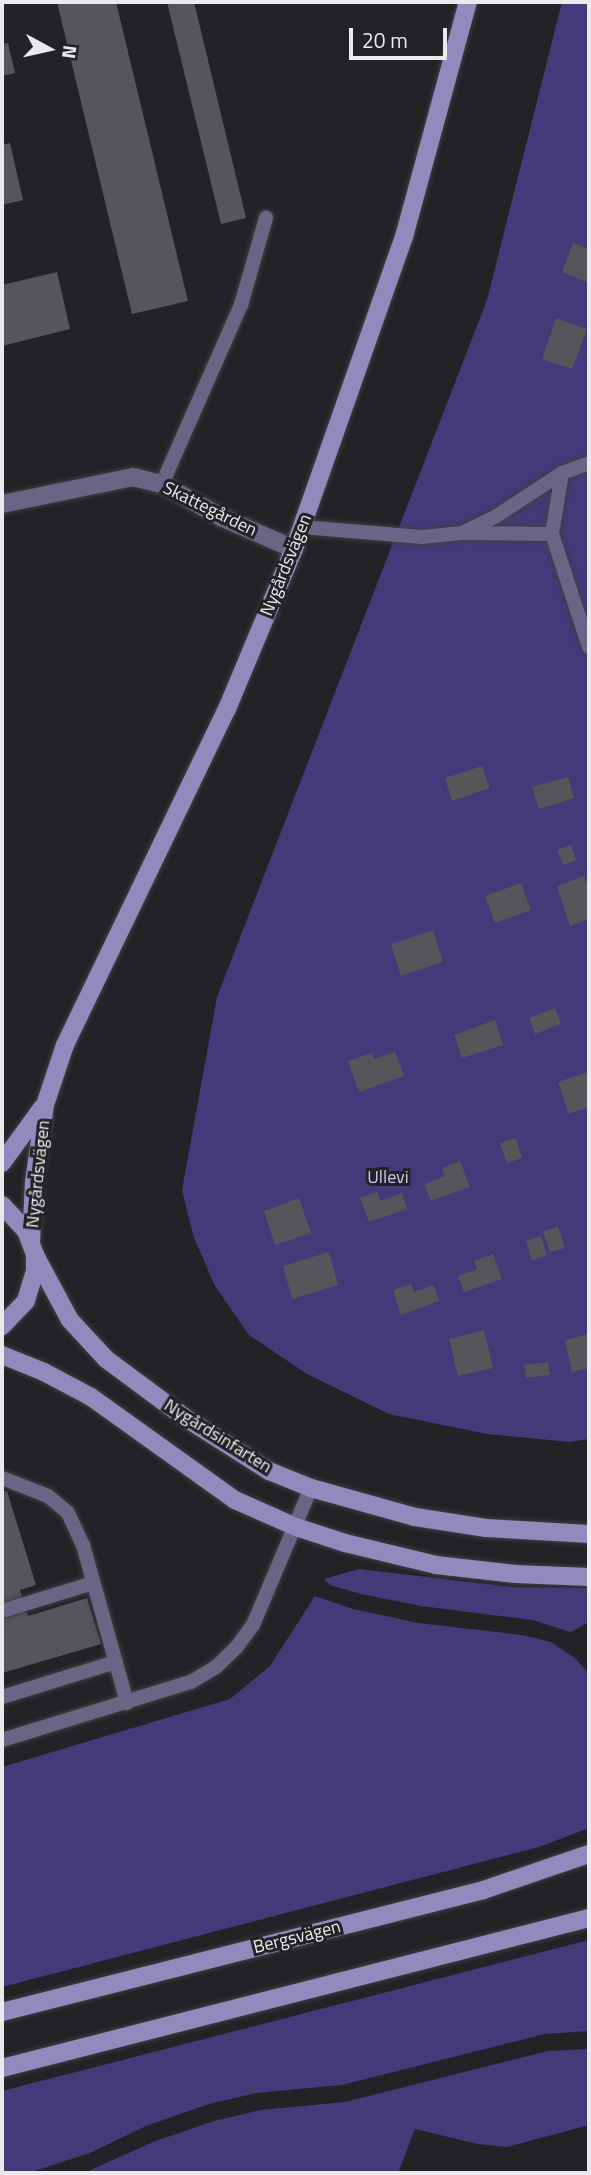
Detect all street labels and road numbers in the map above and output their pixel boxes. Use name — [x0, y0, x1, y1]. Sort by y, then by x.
street label: Skattegården — [160, 477, 260, 541]
street label: Nygårdsvägen — [256, 511, 316, 619]
street label: Nygårdsvägen — [22, 1119, 54, 1229]
street label: Nygårdsinfarten — [160, 1394, 276, 1478]
street label: Bergsvägen — [251, 1916, 343, 1958]

